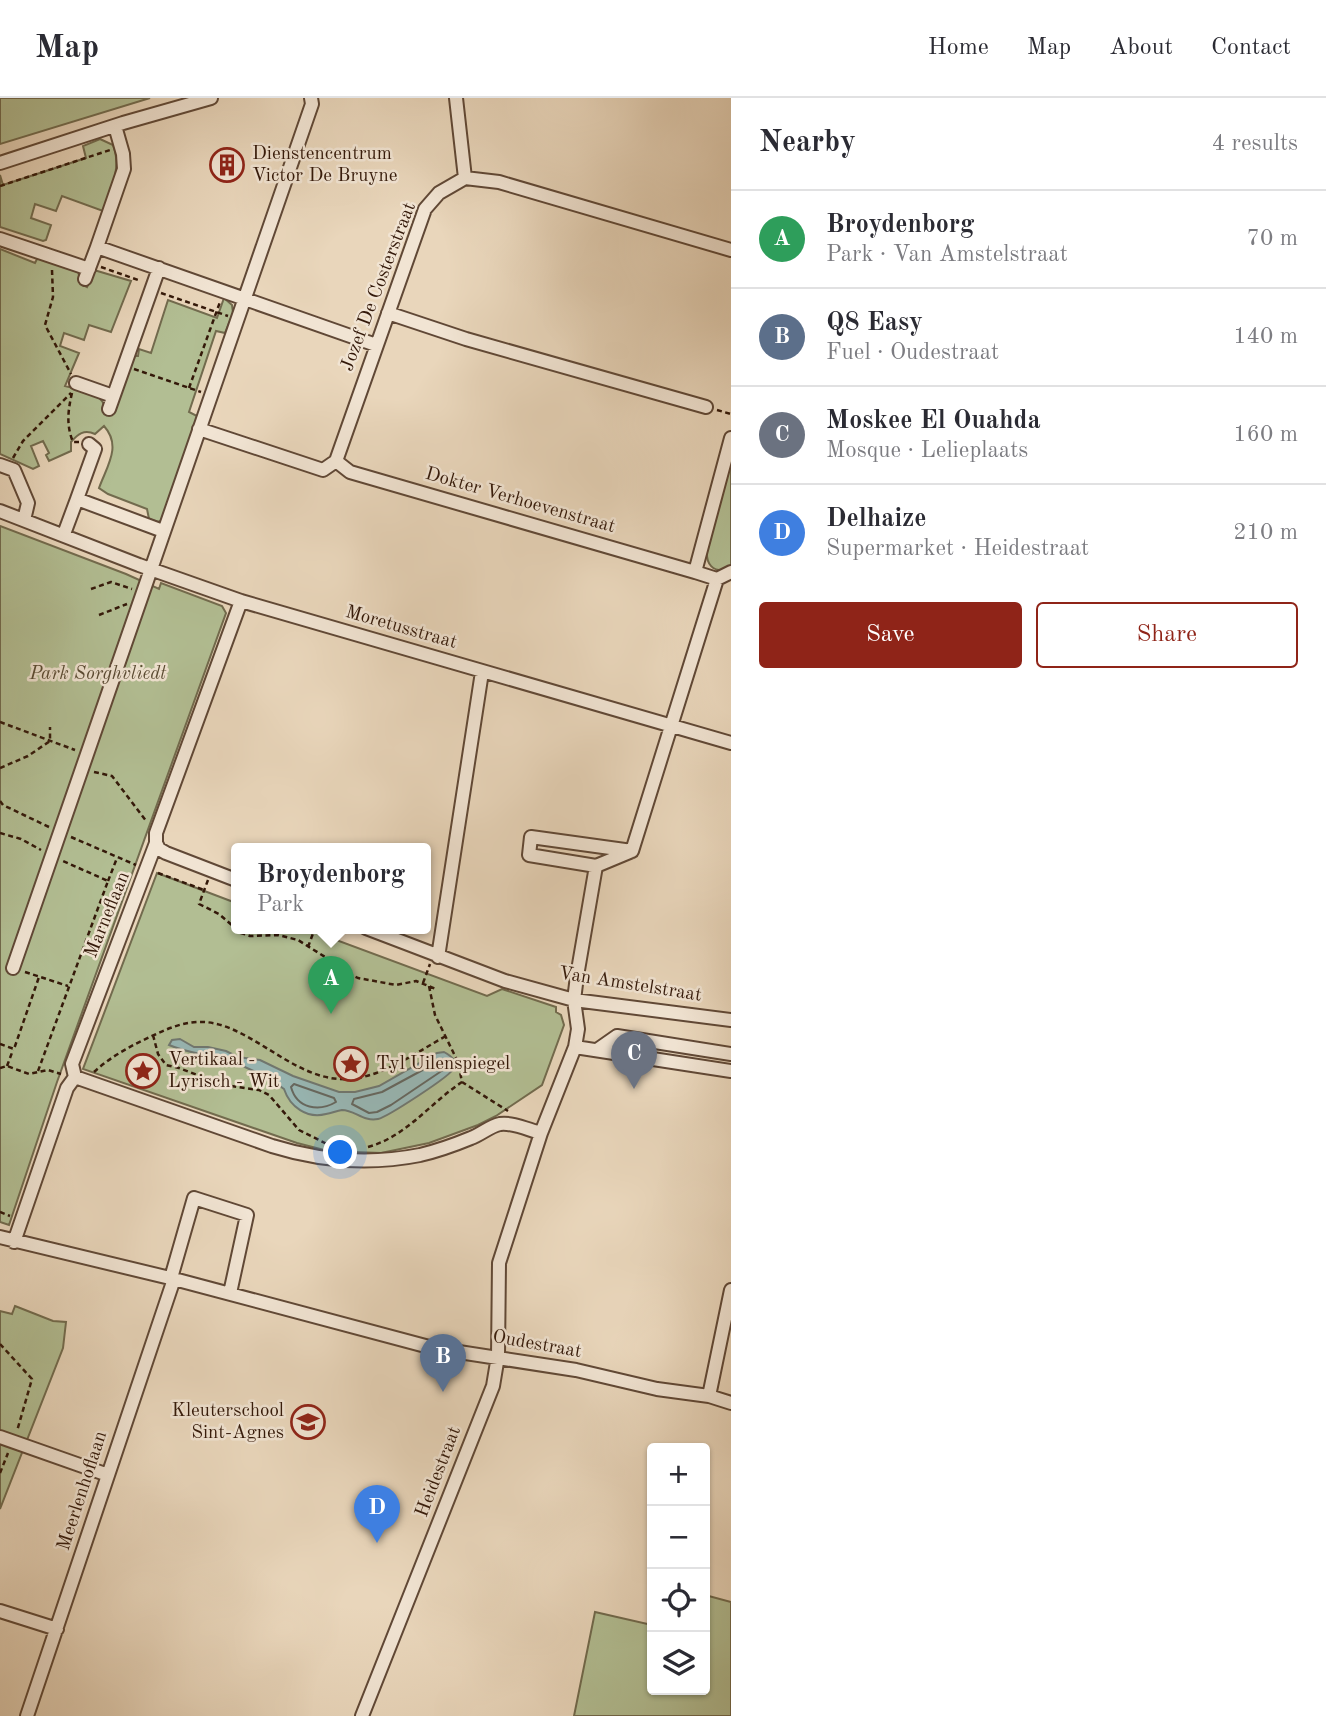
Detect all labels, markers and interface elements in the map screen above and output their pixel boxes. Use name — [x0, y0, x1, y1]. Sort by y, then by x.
text: Map — [35, 32, 99, 65]
text: Home — [928, 36, 989, 60]
text: Map — [1027, 36, 1071, 60]
text: About — [1109, 36, 1173, 60]
text: Contact — [1211, 36, 1291, 60]
text: Nearby — [759, 128, 856, 158]
text: 4 results — [1212, 132, 1298, 155]
place label: Dienstencentrum Victor De Bruyne — [252, 145, 397, 186]
building icon: Dienstencentrum Victor De Bruyne — [208, 146, 246, 184]
street label: Jozef De Costerstraat — [338, 200, 420, 374]
text: Broydenborg — [826, 212, 974, 238]
text: A — [773, 227, 791, 250]
text: 70 m — [1247, 227, 1298, 250]
text: Park · Van Amstelstraat — [826, 243, 1068, 266]
text: Q8 Easy — [826, 310, 923, 336]
text: B — [774, 325, 790, 348]
text: 140 m — [1233, 325, 1298, 348]
text: Fuel · Oudestraat — [826, 341, 999, 364]
text: Moskee El Ouahda — [826, 408, 1041, 434]
text: C — [774, 423, 790, 446]
text: 160 m — [1233, 423, 1298, 446]
text: Mosque · Lelieplaats — [826, 439, 1028, 462]
street label: Dokter Verhoevenstraat — [423, 465, 617, 537]
text: Delhaize — [826, 506, 926, 532]
text: D — [773, 521, 791, 544]
text: 210 m — [1233, 521, 1298, 544]
text: Supermarket · Heidestraat — [826, 537, 1089, 560]
button: Save — [759, 602, 1022, 668]
button: Share — [1036, 602, 1298, 668]
street label: Moretusstraat — [343, 603, 459, 653]
park label: Park Sorghvliedt — [29, 665, 167, 684]
popup — [231, 843, 431, 934]
text: Broydenborg — [257, 862, 405, 888]
street label: Marneflaan — [82, 869, 134, 961]
text: Park — [257, 893, 304, 916]
pin: A — [308, 956, 354, 1014]
street label: Van Amstelstraat — [557, 964, 703, 1006]
pin: C — [611, 1031, 657, 1089]
place icon: Tyl Uilenspiegel — [332, 1045, 370, 1083]
place label: Vertikaal - Lyrisch - Wit — [168, 1051, 280, 1092]
place icon: Vertikaal - Lyrisch - Wit — [124, 1052, 162, 1090]
place label: Tyl Uilenspiegel — [376, 1055, 510, 1074]
your location — [323, 1135, 357, 1169]
street label: Oudestraat — [491, 1328, 583, 1362]
pin: B — [420, 1334, 466, 1392]
place label: Kleuterschool Sint-Agnes — [172, 1402, 284, 1443]
school or university icon: Kleuterschool Sint-Agnes — [289, 1403, 327, 1441]
street label: Heidestraat — [413, 1424, 465, 1520]
street label: Meerlenhoflaan — [55, 1429, 111, 1553]
map controls — [647, 1443, 710, 1695]
button: + — [647, 1443, 710, 1506]
pin: D — [354, 1485, 400, 1543]
button: − — [647, 1506, 710, 1569]
button: locate — [647, 1569, 710, 1632]
button: layers — [647, 1632, 710, 1695]

